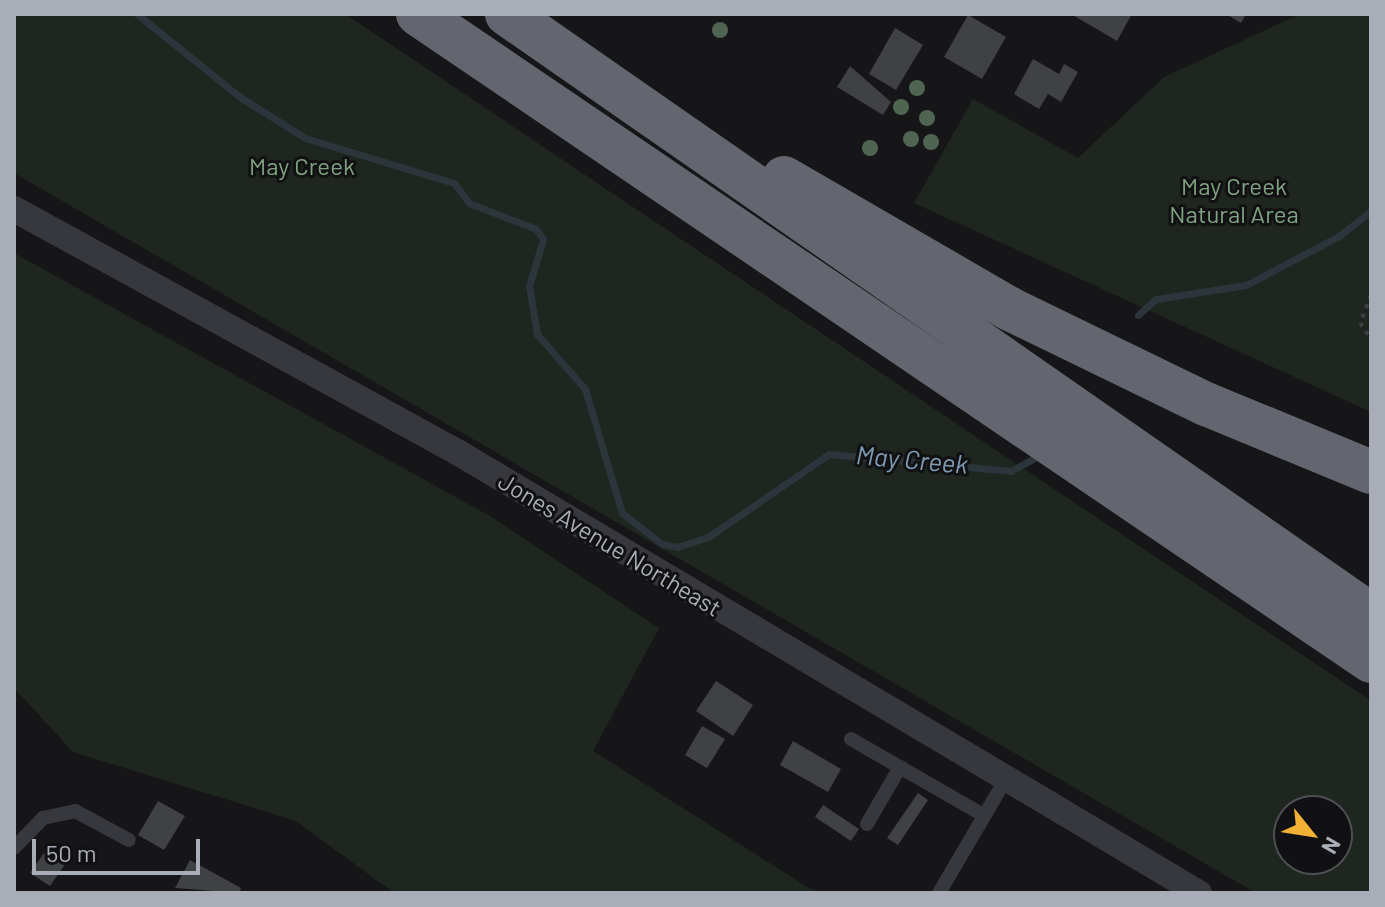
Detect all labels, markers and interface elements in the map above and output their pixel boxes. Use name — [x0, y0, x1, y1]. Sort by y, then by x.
park label: May Creek — [249, 152, 355, 180]
park label: May Creek Natural Area — [1169, 172, 1299, 228]
water label: May Creek — [855, 439, 969, 479]
street label: Jones Avenue Northeast — [493, 466, 727, 622]
north arrow — [1273, 795, 1353, 875]
scale bar — [36, 823, 204, 873]
text: N — [1317, 833, 1347, 859]
text: 50 m — [46, 838, 97, 867]

